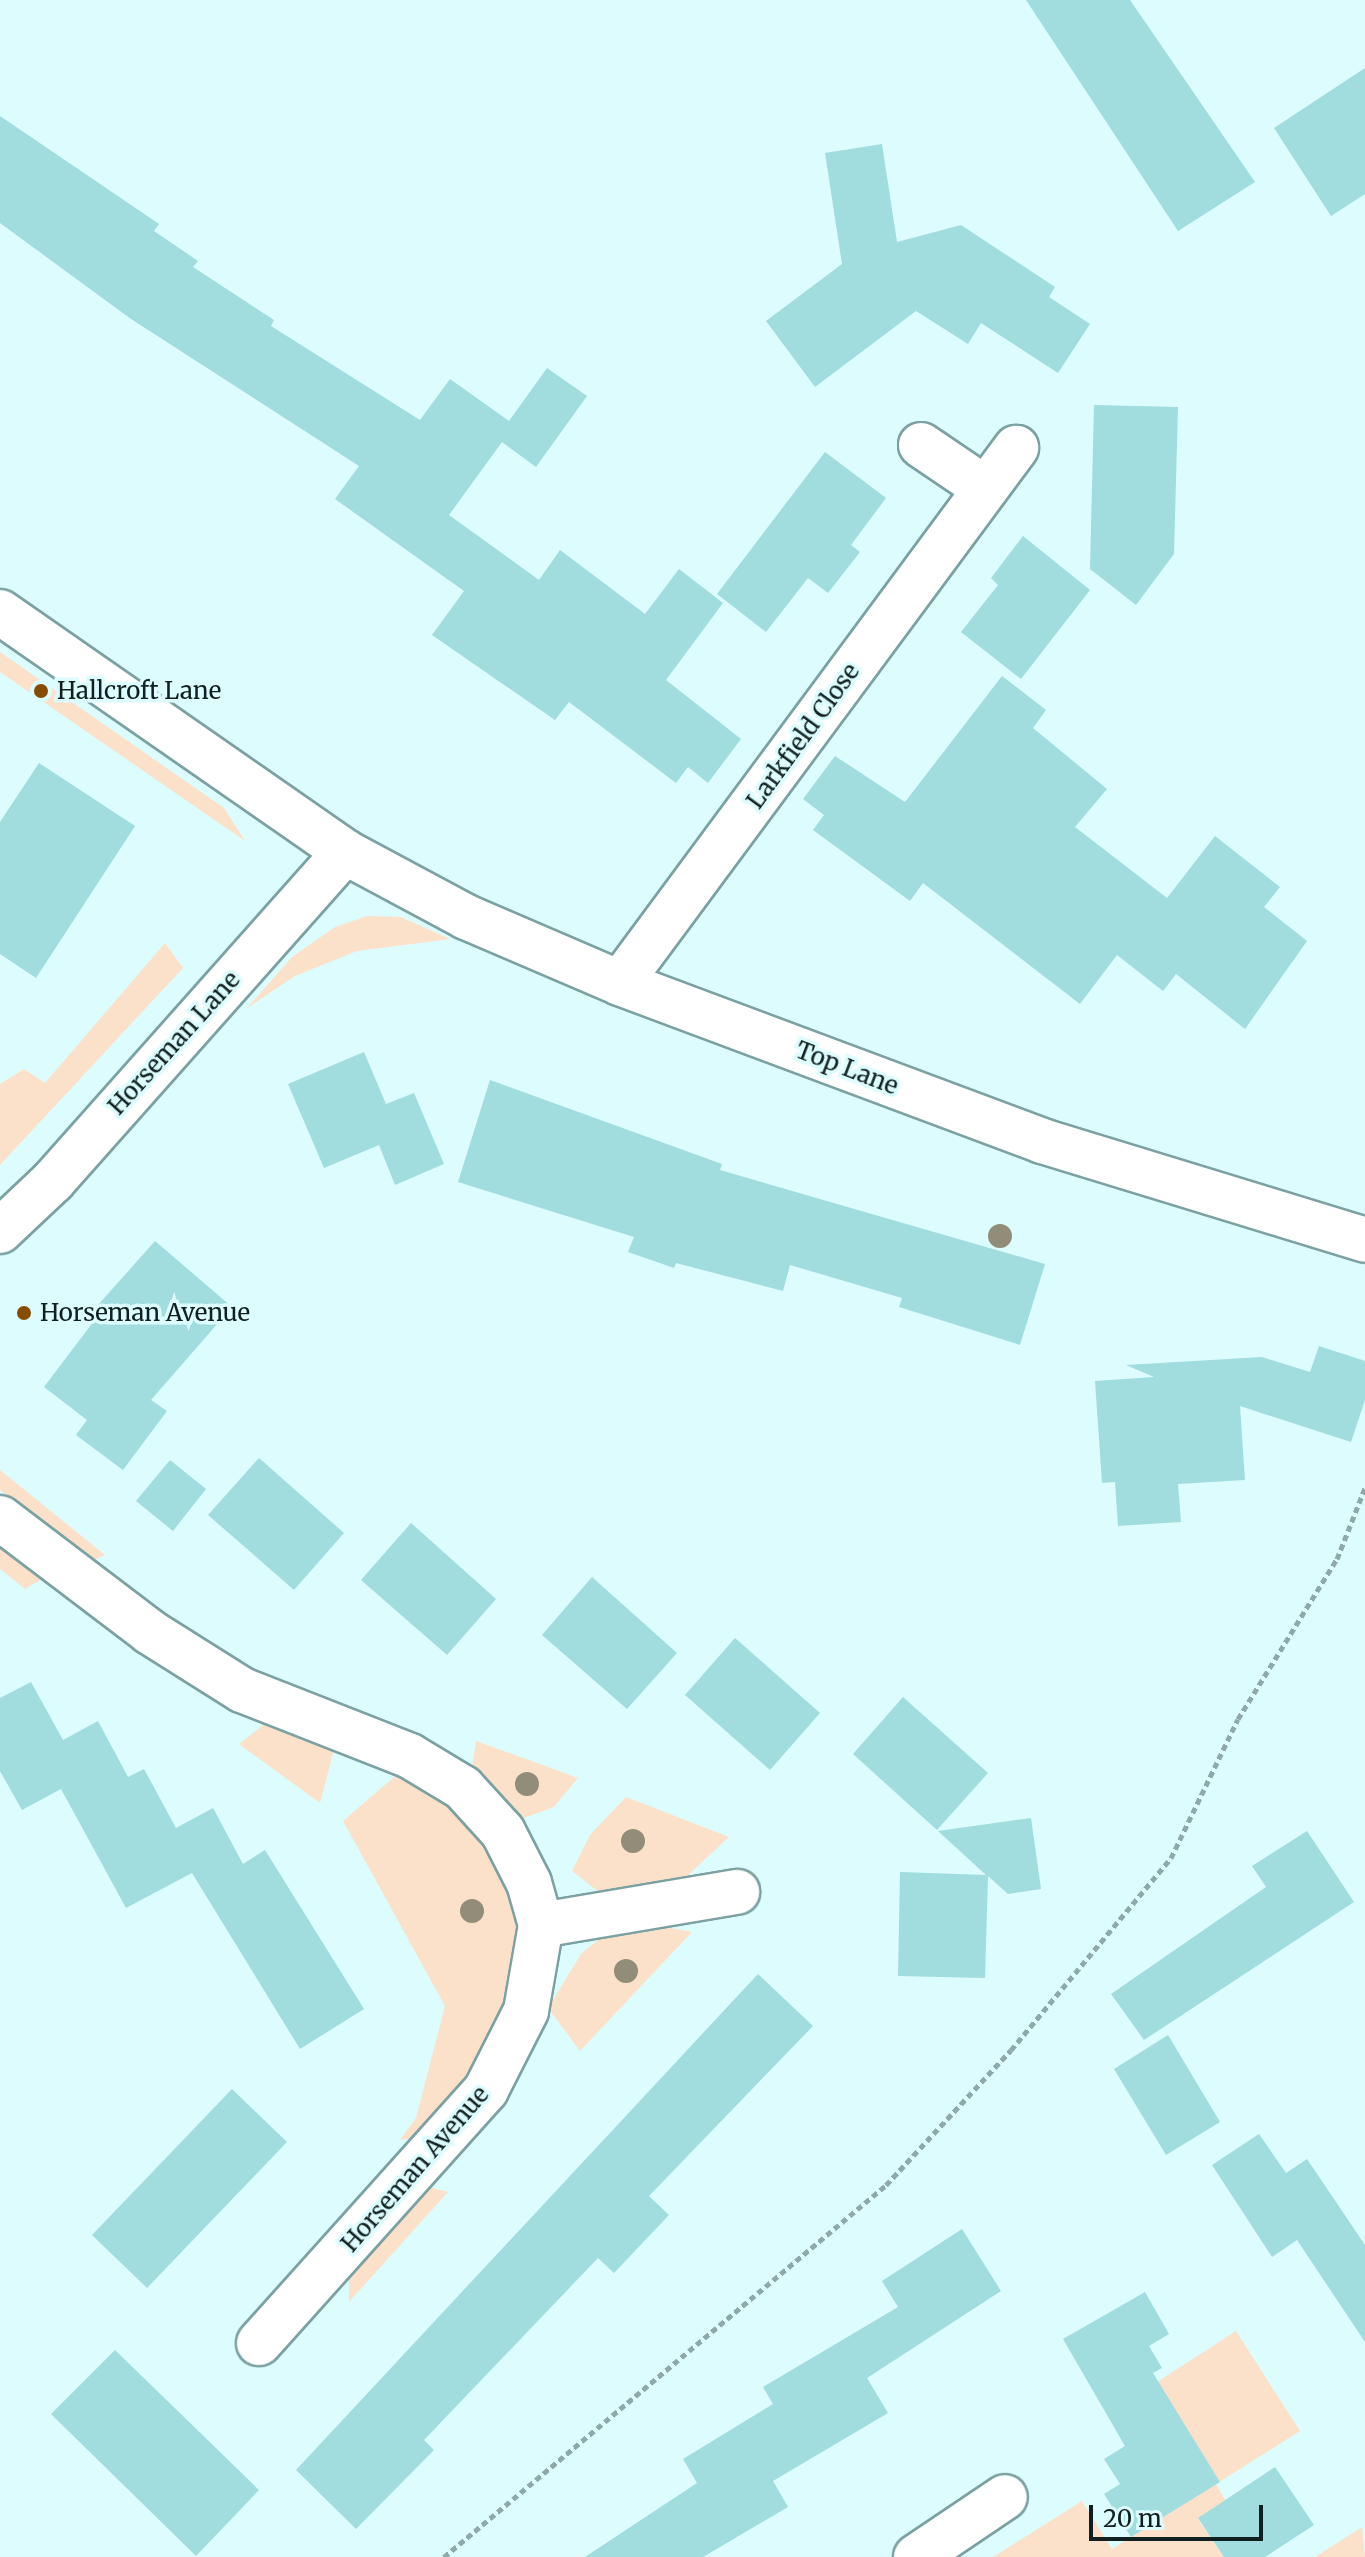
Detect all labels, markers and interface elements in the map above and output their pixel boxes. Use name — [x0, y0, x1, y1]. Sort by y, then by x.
street label: Larkfield Close — [741, 658, 865, 814]
place label: Hallcroft Lane — [57, 677, 221, 705]
marker: Hallcroft Lane — [32, 682, 50, 700]
street label: Horseman Lane — [102, 965, 246, 1121]
street label: Top Lane — [792, 1035, 902, 1101]
place label: Horseman Avenue — [40, 1299, 250, 1327]
marker: Horseman Avenue — [15, 1304, 33, 1322]
street label: Horseman Avenue — [335, 2080, 495, 2258]
scale bar — [1093, 2489, 1267, 2539]
text: 20 m — [1103, 2503, 1162, 2534]

